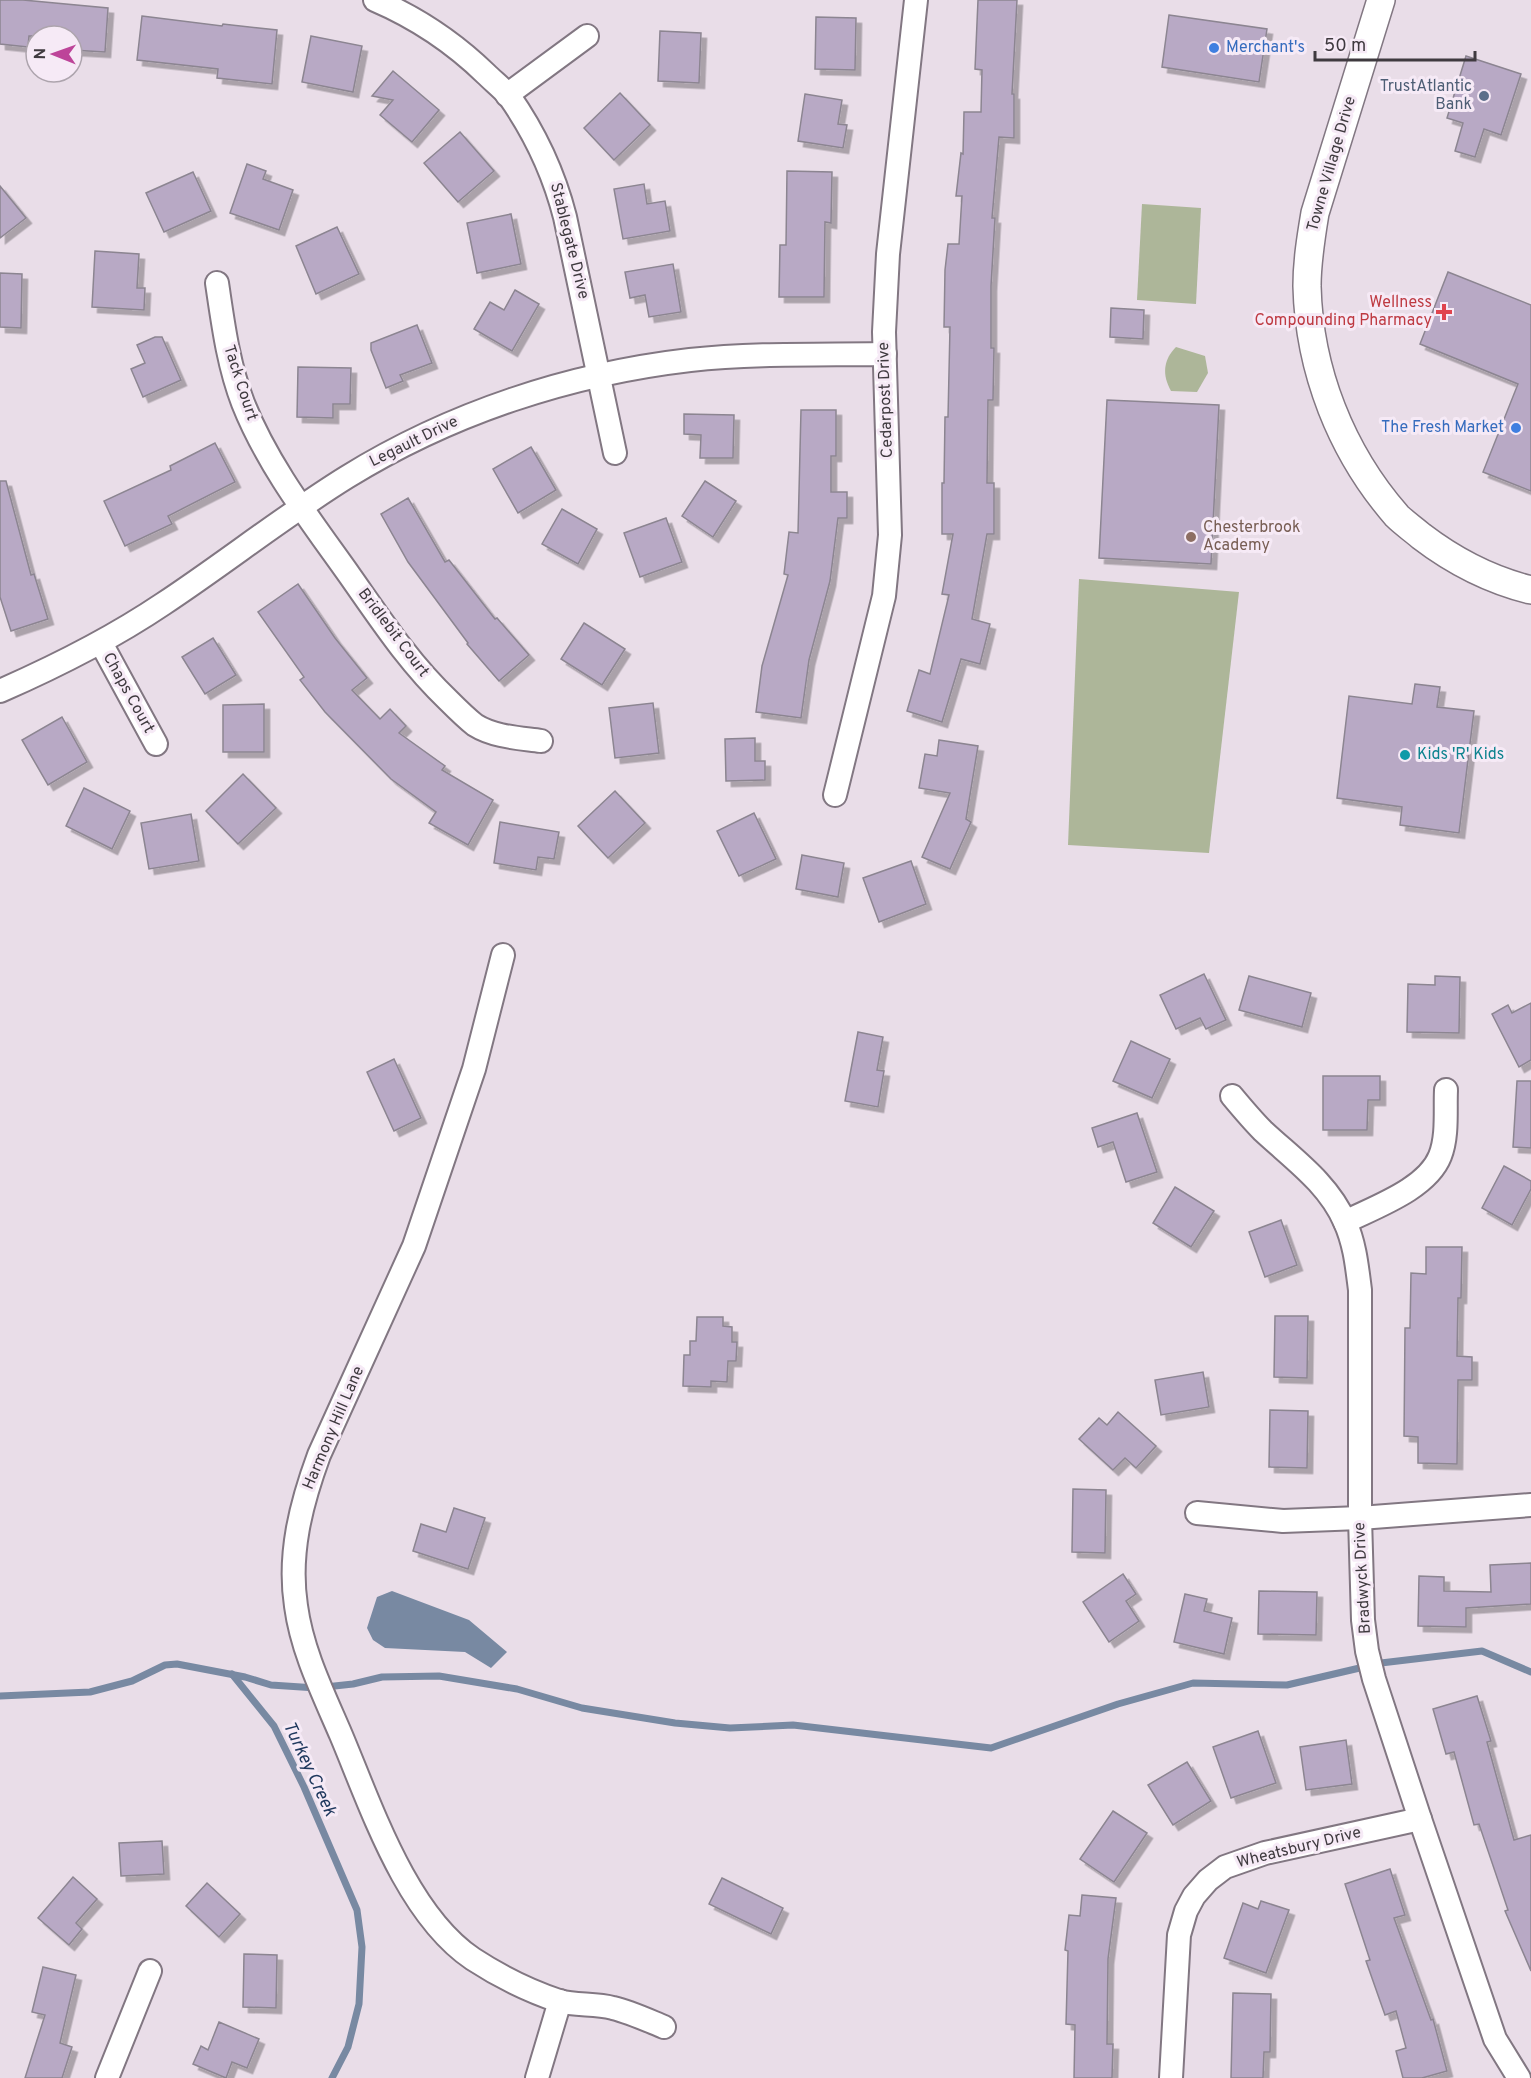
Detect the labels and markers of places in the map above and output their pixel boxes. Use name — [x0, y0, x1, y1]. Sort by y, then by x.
place label: Merchant's — [1226, 38, 1305, 58]
marker: Merchant's — [1207, 41, 1221, 55]
place label: TrustAtlantic Bank — [1380, 77, 1472, 115]
marker: TrustAtlantic Bank — [1477, 89, 1491, 103]
place label: Wellness Compounding Pharmacy — [1254, 293, 1432, 331]
marker: Wellness Compounding Pharmacy — [1437, 305, 1451, 319]
place label: The Fresh Market — [1381, 418, 1504, 438]
marker: The Fresh Market — [1509, 421, 1523, 435]
place label: Chesterbrook Academy — [1203, 518, 1301, 556]
marker: Chesterbrook Academy — [1184, 530, 1198, 544]
place label: Kids 'R' Kids — [1417, 745, 1504, 765]
marker: Kids 'R' Kids — [1398, 748, 1412, 762]

